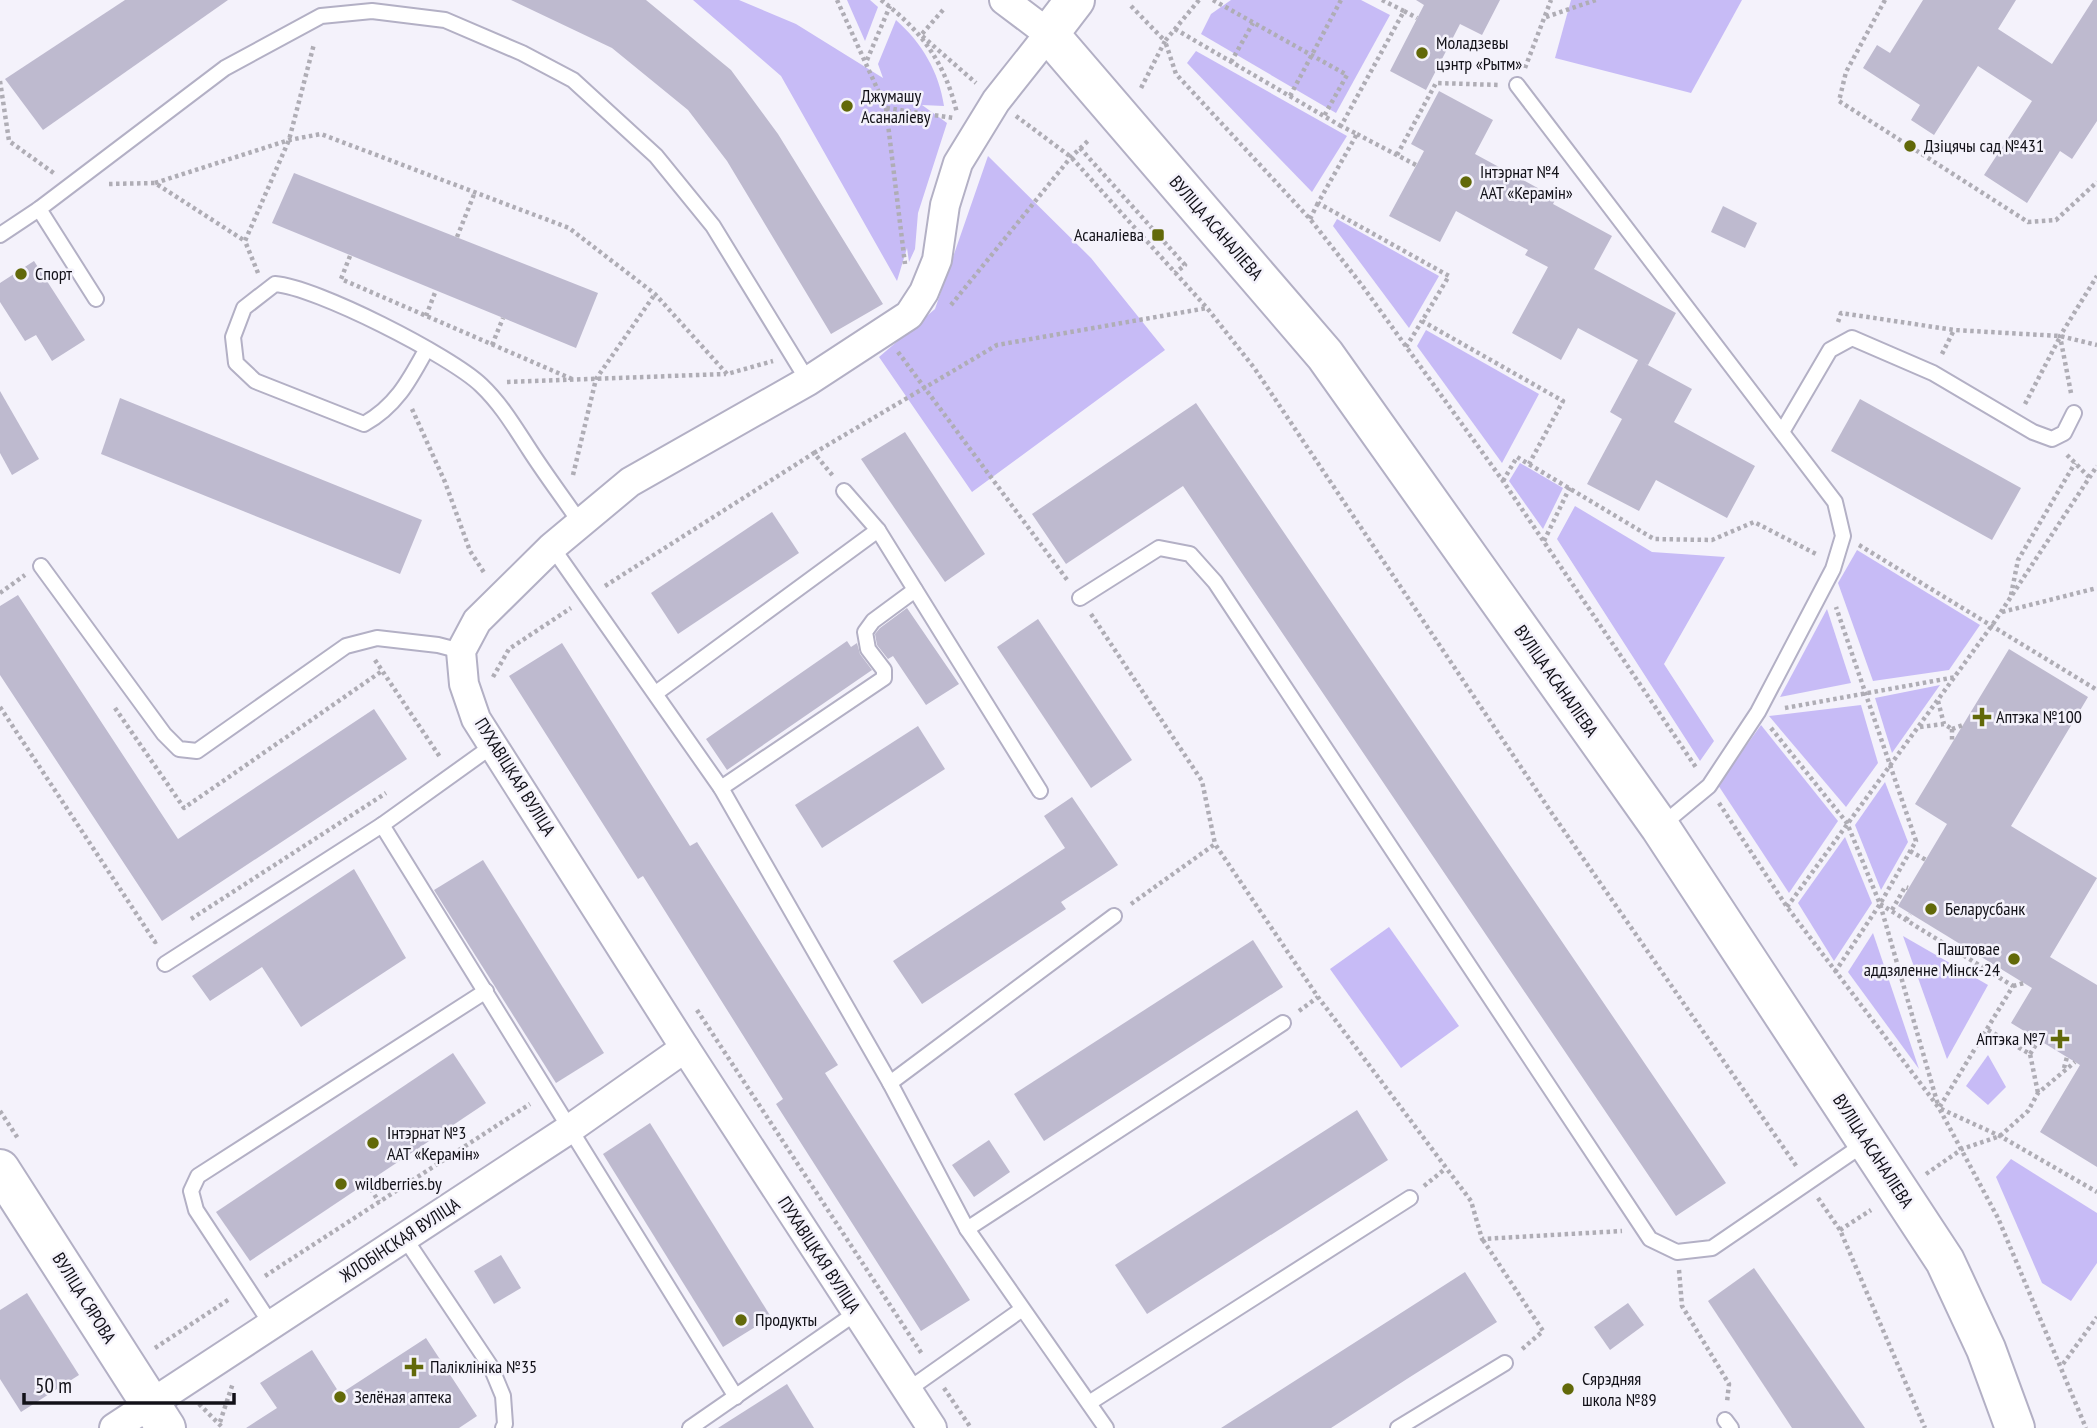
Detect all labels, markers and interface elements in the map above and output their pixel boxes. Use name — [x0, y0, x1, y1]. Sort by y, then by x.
place label: Моладзевы цэнтр «Рытм» — [1436, 31, 1522, 75]
marker: Моладзевы цэнтр «Рытм» — [1414, 45, 1430, 61]
place label: Джумашу Асаналіеву — [861, 84, 931, 128]
marker: Джумашу Асаналіеву — [839, 98, 855, 114]
place label: Дзіцячы сад №431 — [1924, 134, 2044, 157]
marker: Дзіцячы сад №431 — [1902, 138, 1918, 154]
place label: Інтэрнат №4 ААТ «Керамін» — [1480, 160, 1573, 204]
street label: ВУЛІЦА АСАНАЛІЕВА — [1165, 171, 1268, 285]
marker: Інтэрнат №4 ААТ «Керамін» — [1458, 174, 1474, 190]
place label: Асаналіева — [1074, 223, 1144, 246]
marker: Асаналіева — [1150, 227, 1166, 243]
place label: Спорт — [35, 262, 72, 285]
marker: Спорт — [13, 266, 29, 282]
street label: ВУЛІЦА АСАНАЛІЕВА — [1509, 620, 1604, 741]
place label: Аптэка №100 — [1996, 705, 2082, 728]
marker: Аптэка №100 — [1974, 709, 1990, 725]
street label: ПУХАВІЦКАЯ ВУЛІЦА — [470, 714, 561, 840]
place label: Беларусбанк — [1945, 897, 2025, 920]
marker: Беларусбанк — [1923, 901, 1939, 917]
place label: Паштовае аддзяленне Мінск-24 — [1864, 937, 2000, 981]
marker: Паштовае аддзяленне Мінск-24 — [2006, 951, 2022, 967]
place label: Аптэка №7 — [1976, 1027, 2046, 1050]
marker: Аптэка №7 — [2052, 1031, 2068, 1047]
street label: ВУЛІЦА АСАНАЛІЕВА — [1828, 1089, 1919, 1212]
place label: Інтэрнат №3 ААТ «Керамін» — [387, 1121, 480, 1165]
marker: Інтэрнат №3 ААТ «Керамін» — [365, 1135, 381, 1151]
place label: wildberries.by — [355, 1172, 442, 1195]
marker: wildberries.by — [333, 1176, 349, 1192]
street label: ЖЛОБІНСКАЯ ВУЛІЦА — [335, 1192, 464, 1287]
street label: ПУХАВІЦКАЯ ВУЛІЦА — [773, 1192, 866, 1318]
street label: ВУЛІЦА СЯРОВА — [47, 1248, 122, 1348]
place label: Продукты — [755, 1308, 817, 1331]
marker: Продукты — [733, 1312, 749, 1328]
place label: Паліклініка №35 — [430, 1355, 537, 1378]
marker: Паліклініка №35 — [404, 1357, 424, 1377]
scale bar — [24, 1362, 234, 1406]
place label: Сярэдняя школа №89 — [1582, 1367, 1657, 1411]
text: 50 m — [35, 1372, 72, 1399]
marker: Сярэдняя школа №89 — [1560, 1381, 1576, 1397]
place label: Зелёная аптека — [354, 1385, 452, 1408]
marker: Зелёная аптека — [332, 1389, 348, 1405]

